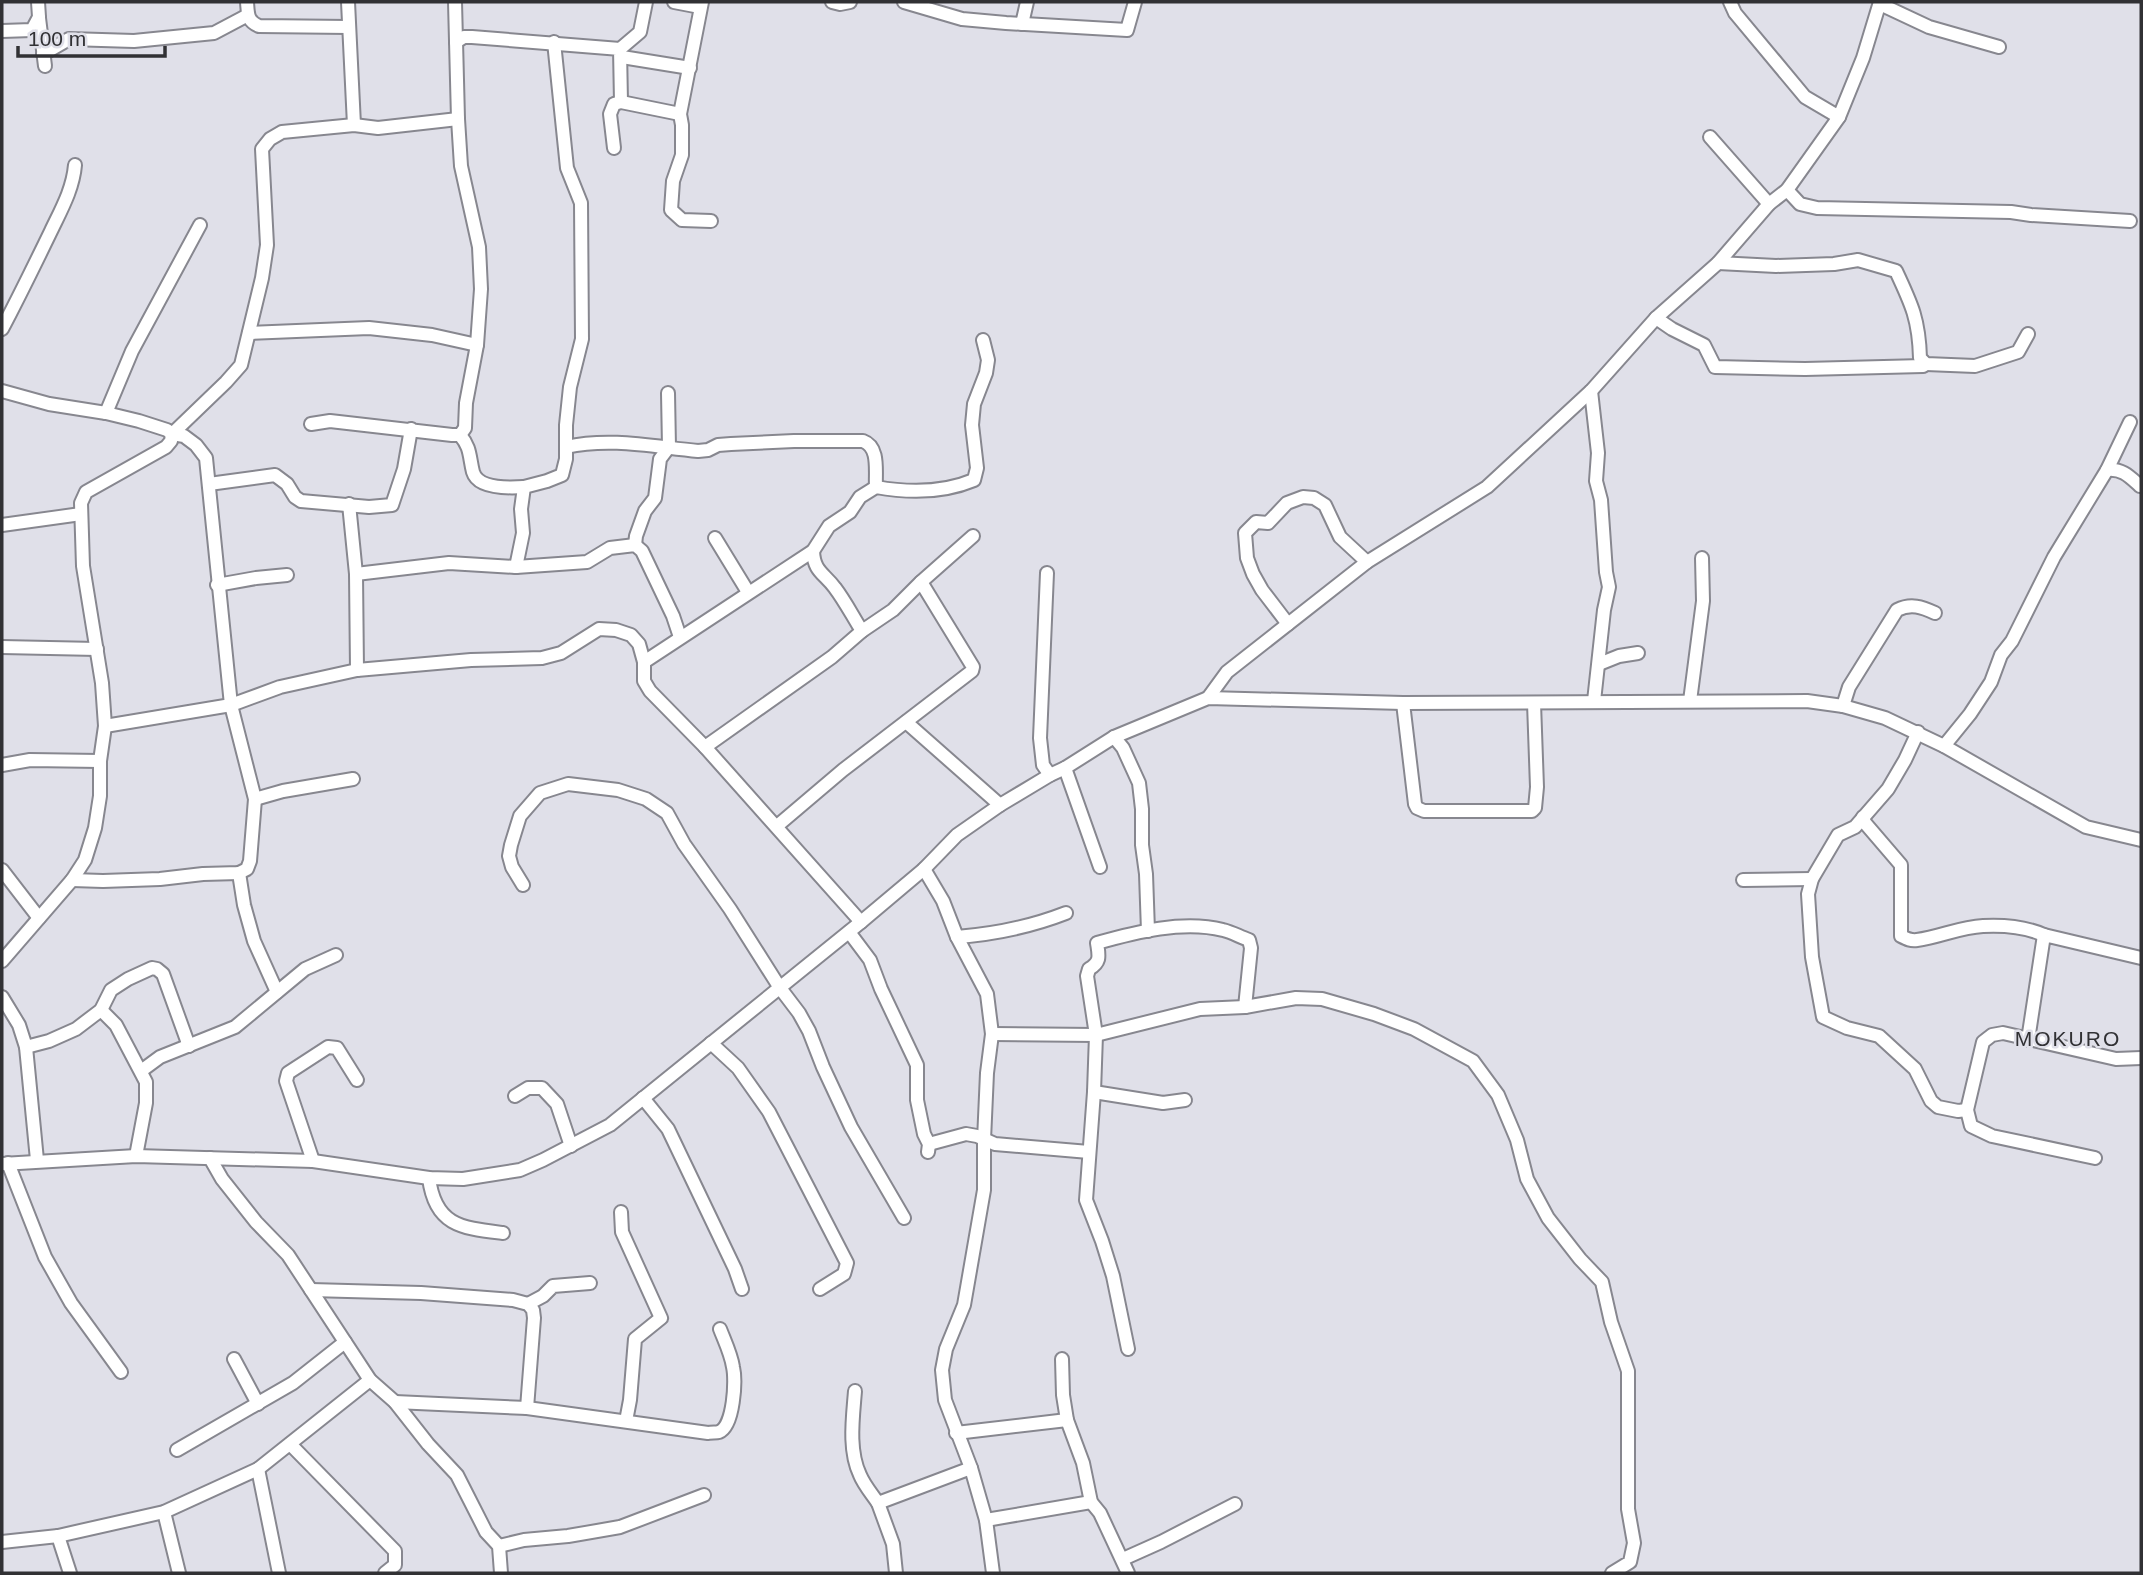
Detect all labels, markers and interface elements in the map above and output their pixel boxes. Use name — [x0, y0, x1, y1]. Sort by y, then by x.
scale bar — [18, 14, 164, 58]
text: 100 m — [28, 27, 86, 50]
district label: MOKURO — [2015, 1027, 2121, 1050]

